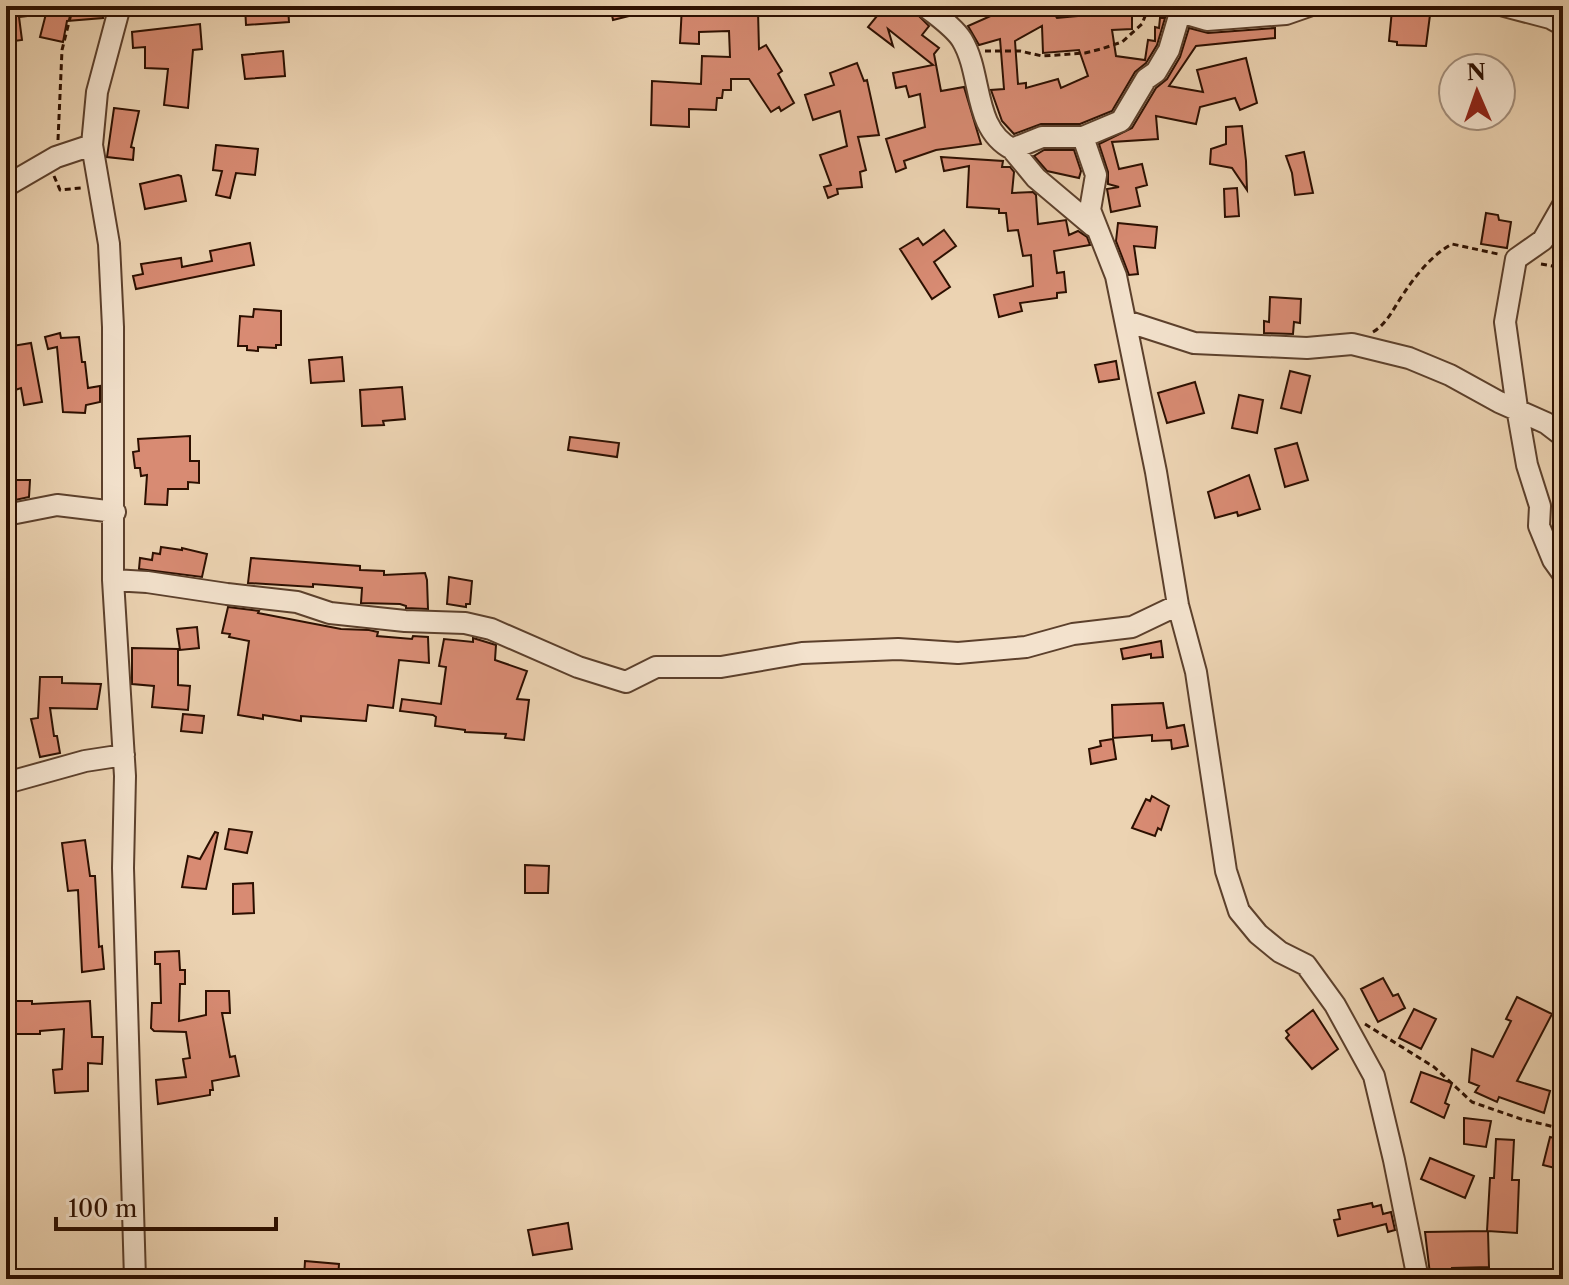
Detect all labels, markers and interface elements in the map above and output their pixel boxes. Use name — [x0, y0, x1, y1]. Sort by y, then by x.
north arrow — [1437, 52, 1517, 132]
text: N — [1466, 59, 1486, 86]
scale bar — [56, 1181, 276, 1231]
text: 100 m — [68, 1194, 137, 1223]

